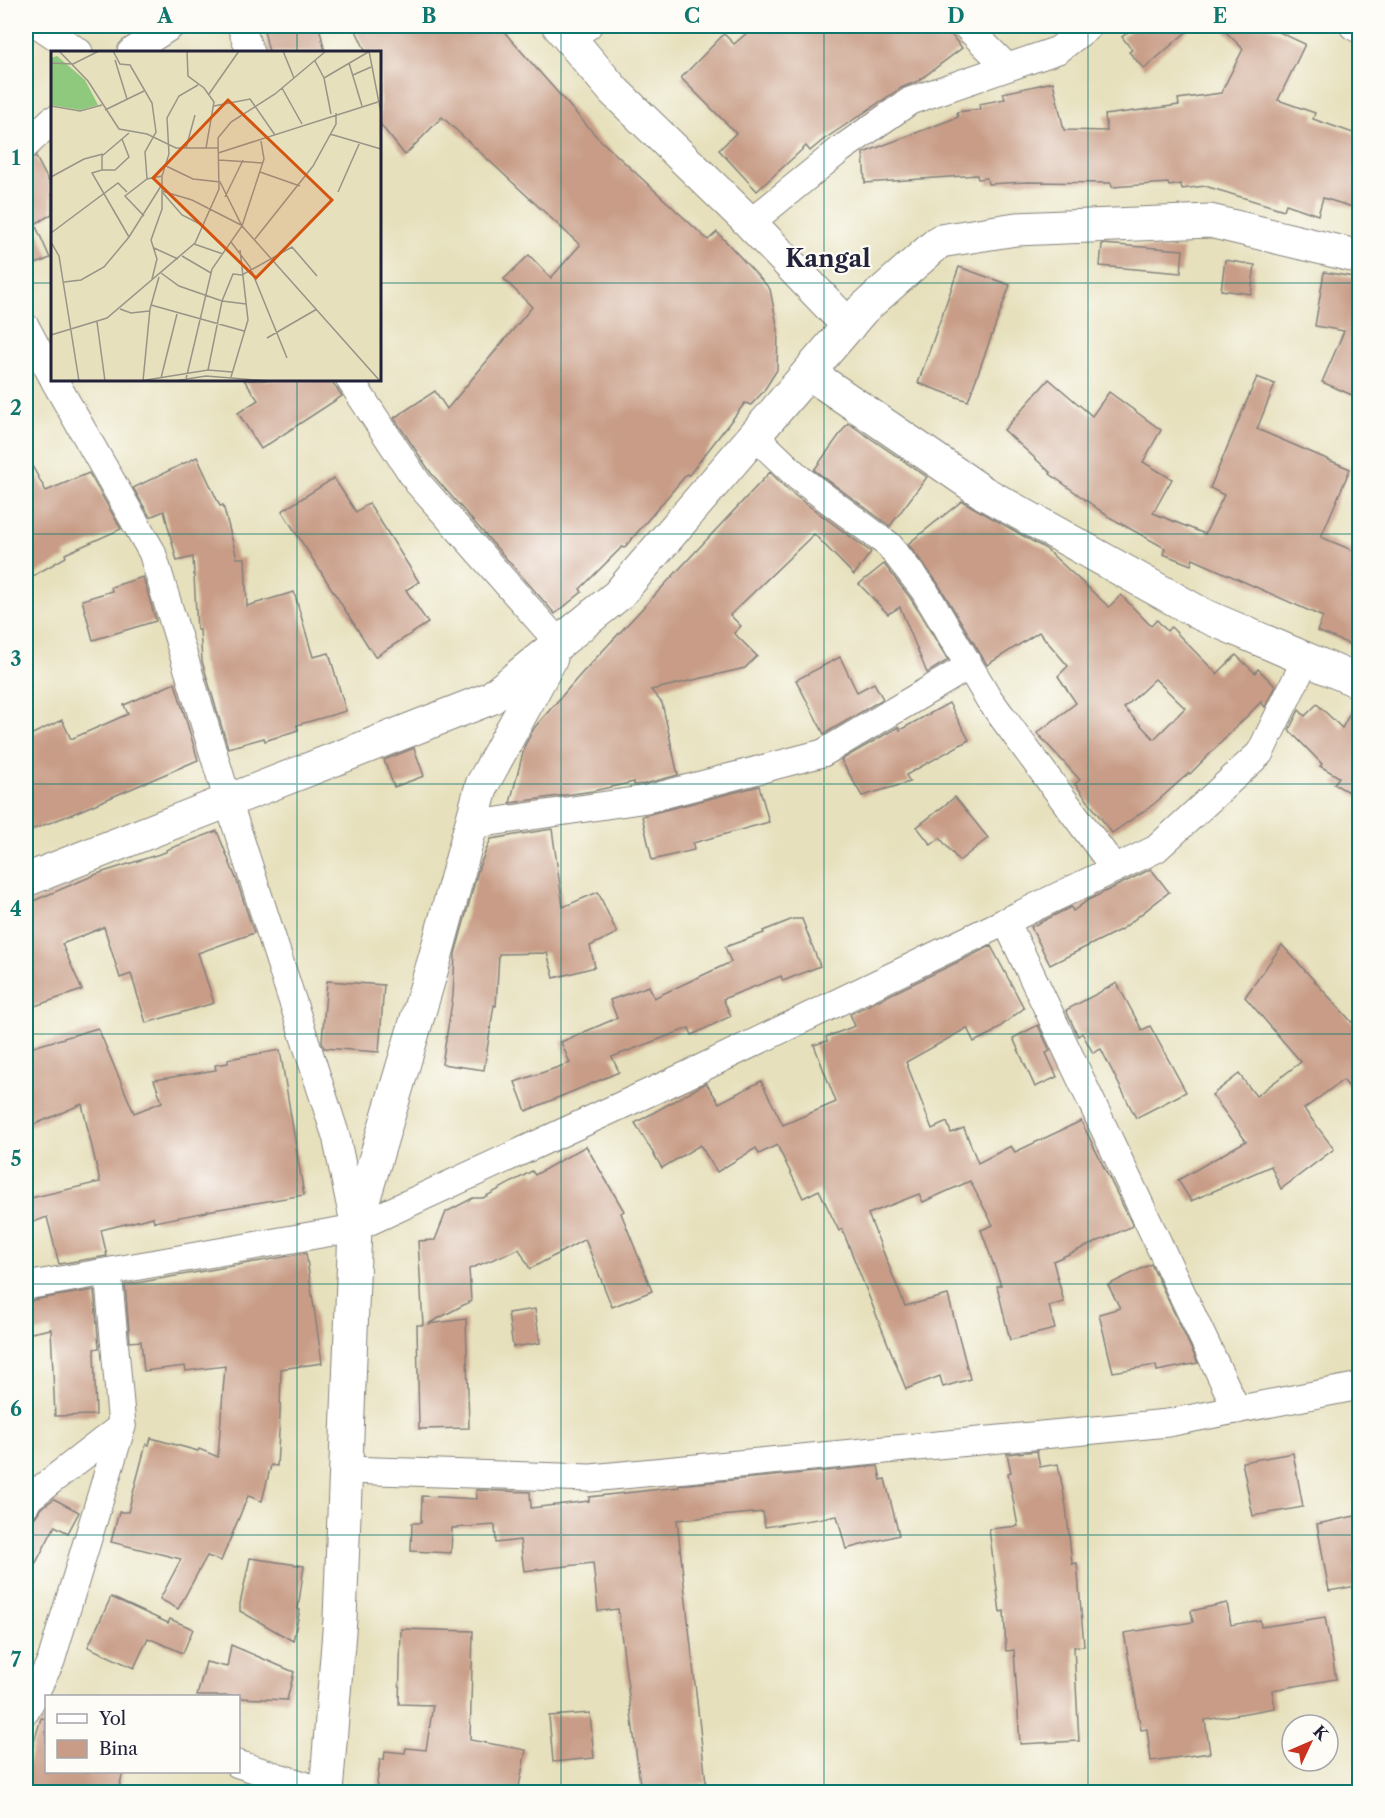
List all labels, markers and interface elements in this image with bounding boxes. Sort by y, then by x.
text: A [156,4,173,28]
text: B [422,4,437,28]
text: C [684,4,700,28]
text: D [947,4,965,28]
text: E [1213,4,1227,28]
inset map [51,51,381,381]
text: 1 [12,146,21,170]
district label: Kangal [785,244,871,273]
text: 2 [10,396,22,420]
text: 3 [10,647,22,671]
text: 4 [10,897,22,921]
text: 5 [10,1147,22,1171]
text: 6 [10,1397,22,1421]
text: 7 [11,1648,22,1672]
legend [45,1695,240,1773]
text: Yol [98,1708,126,1730]
north arrow [1280,1713,1340,1773]
text: K [1309,1721,1333,1745]
text: Bina [99,1738,138,1760]

